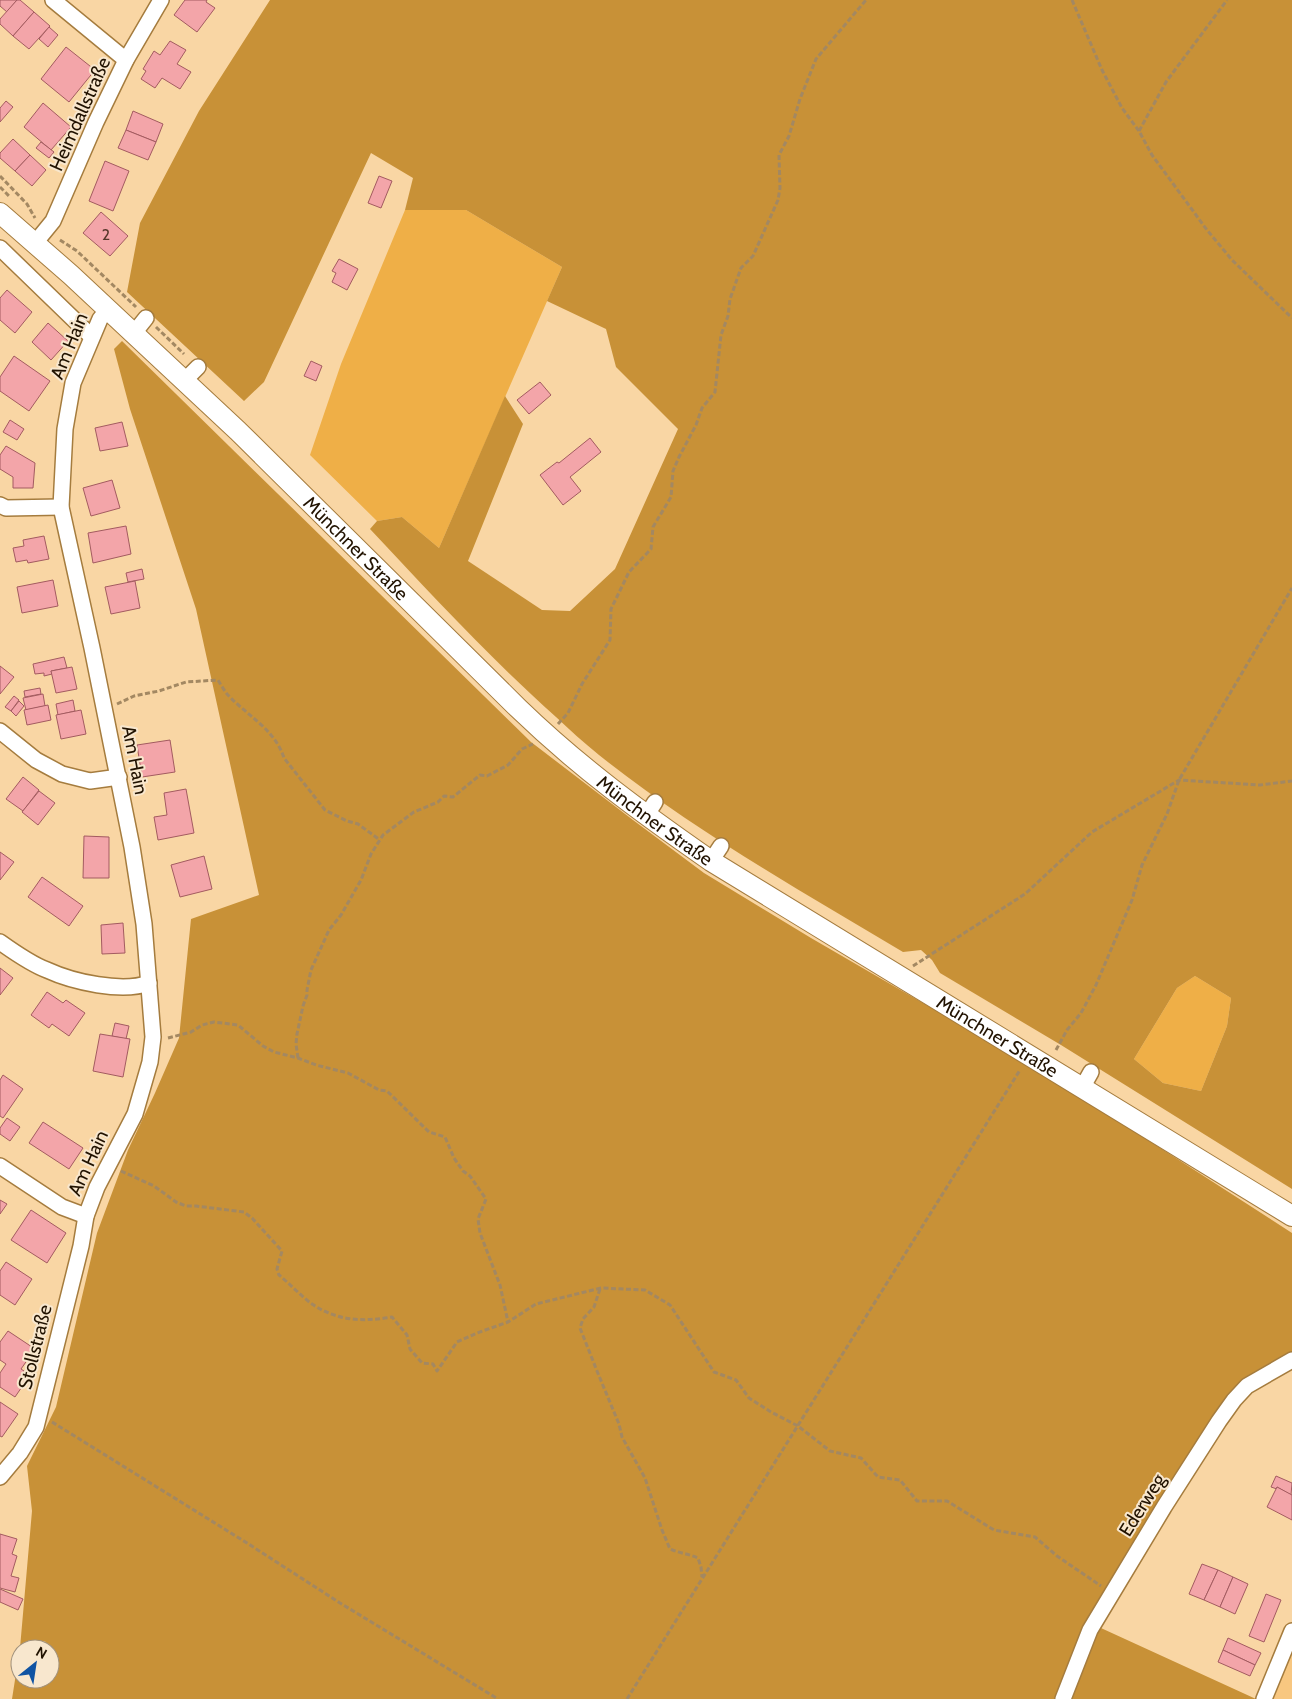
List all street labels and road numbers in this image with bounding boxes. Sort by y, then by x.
street label: Heimdallstraße [45,53,115,174]
street label: Am Hain [45,309,93,383]
street label: Münchner Straße [299,491,414,605]
street label: Am Hain [117,724,153,796]
street label: Münchner Straße [592,770,718,870]
street label: Münchner Straße [933,990,1063,1082]
street label: Am Hain [63,1127,113,1199]
street label: Stollstraße [13,1302,57,1392]
street label: Ederweg [1114,1469,1170,1541]

